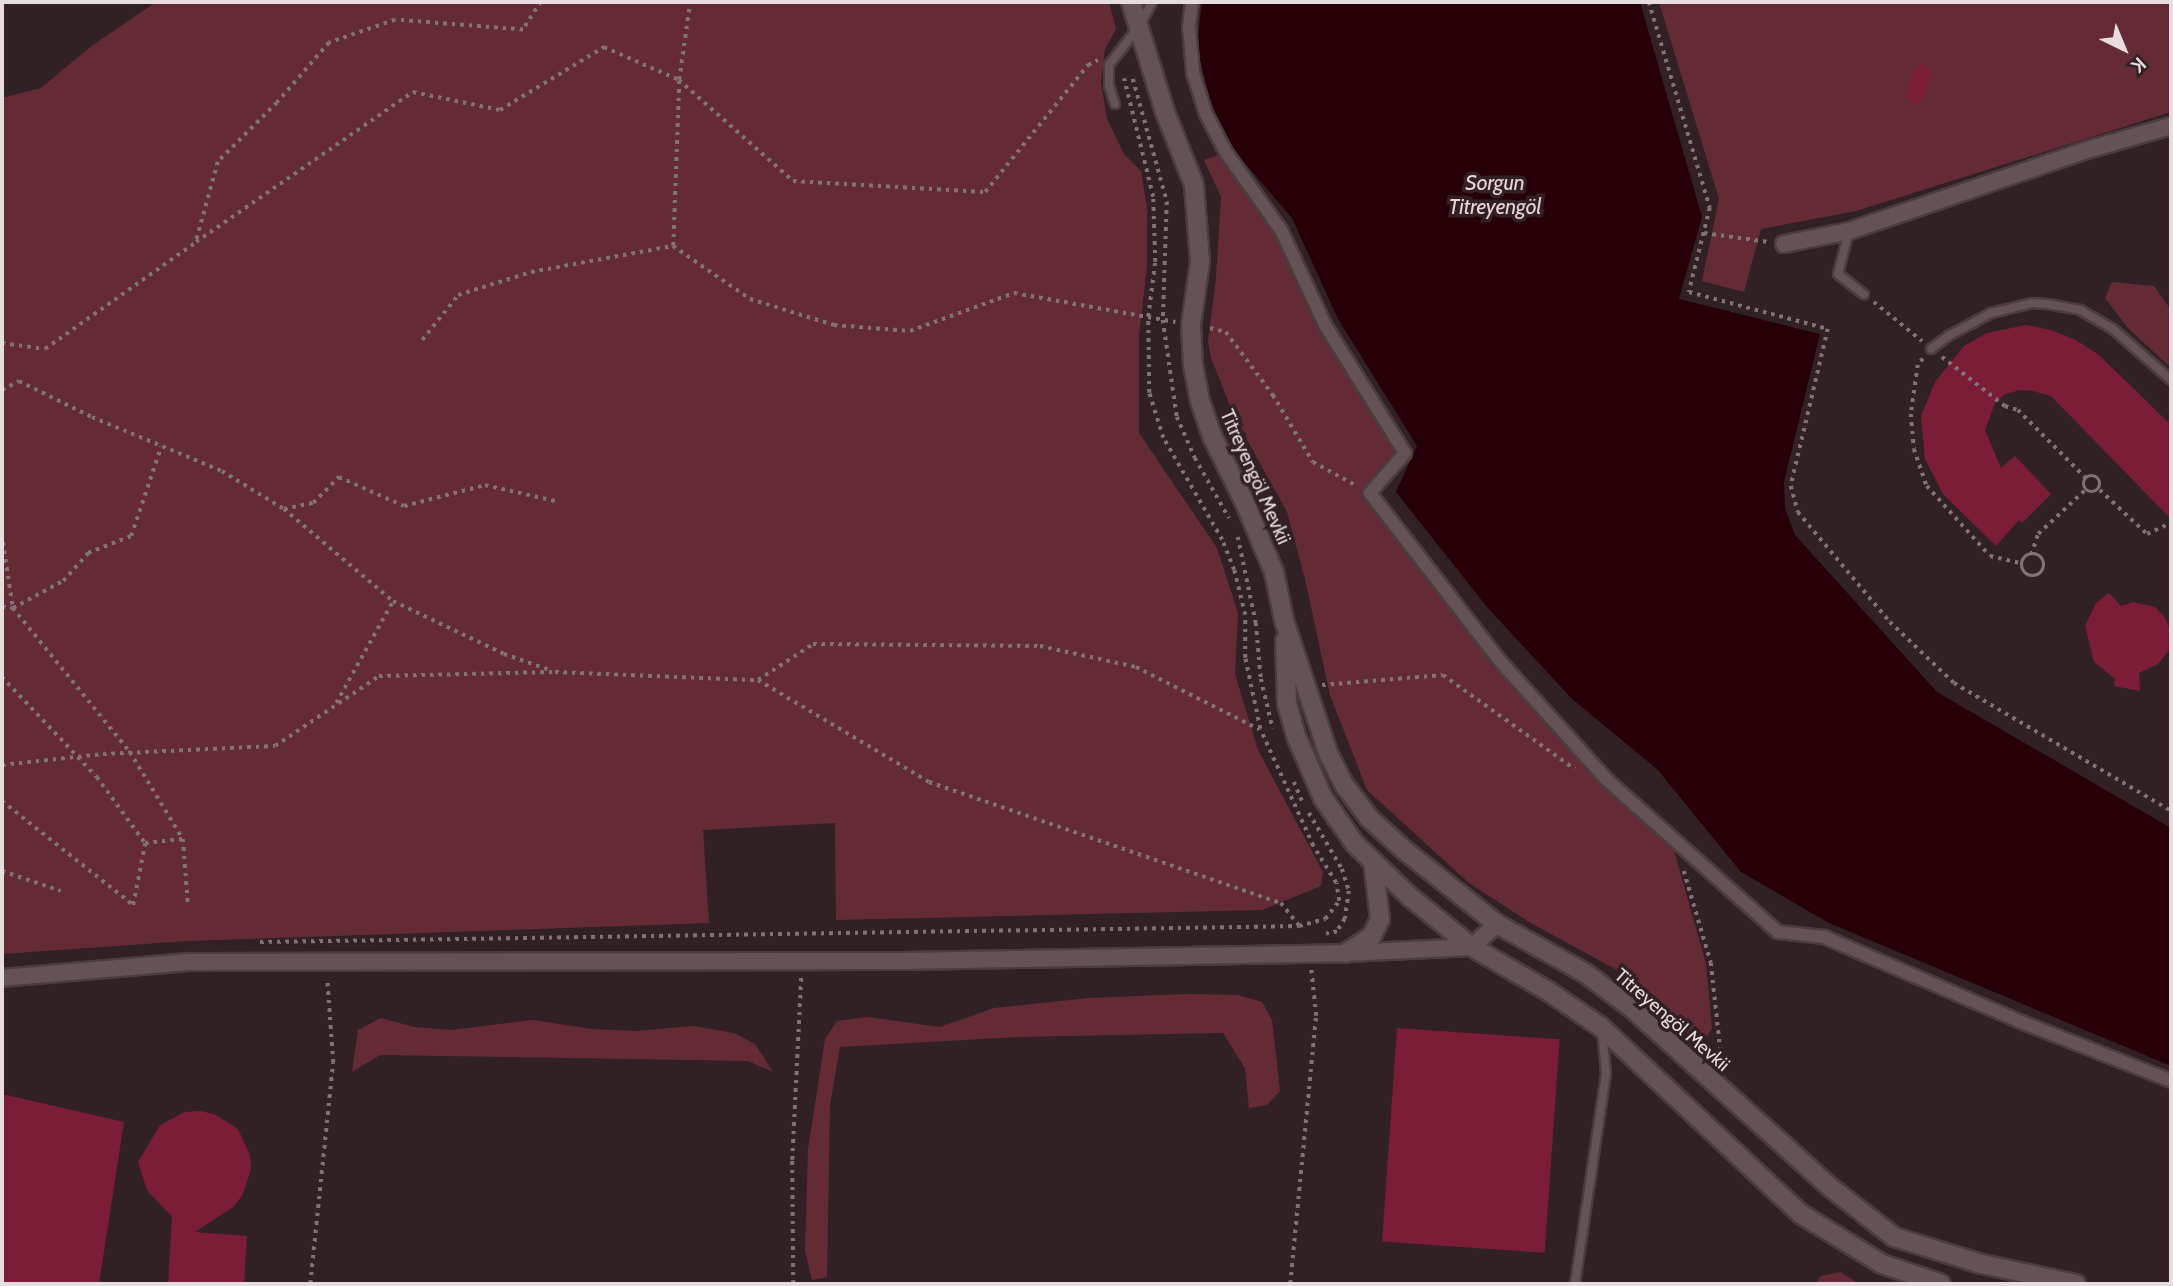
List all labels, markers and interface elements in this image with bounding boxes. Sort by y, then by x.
north arrow [2089,14,2159,84]
text: K [2126,52,2151,77]
water label: Sorgun Titreyengöl [1449,170,1541,220]
street label: Titreyengöl Mevkii [1215,406,1295,548]
street label: Titreyengöl Mevkii [1610,964,1734,1076]

